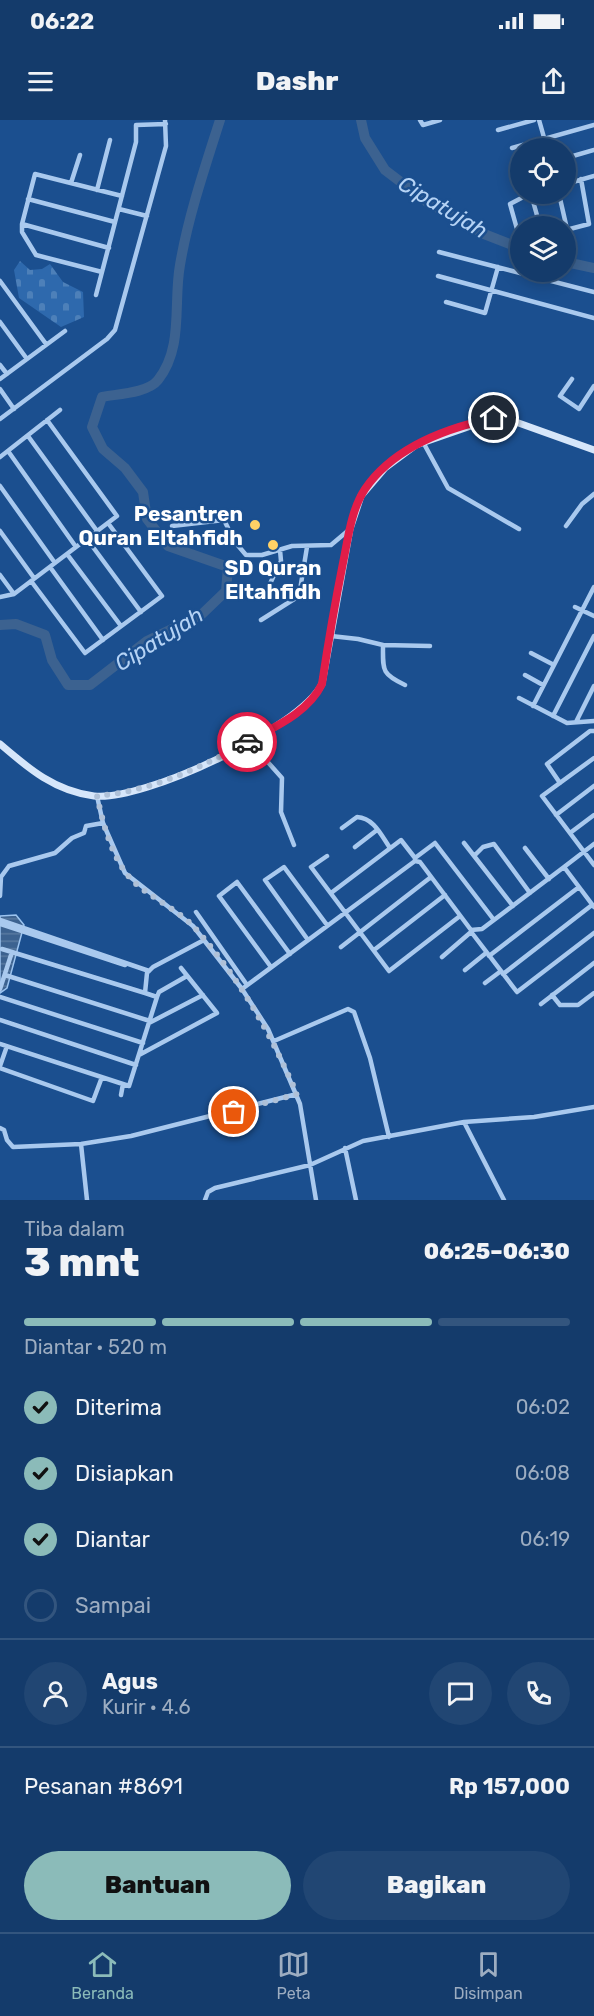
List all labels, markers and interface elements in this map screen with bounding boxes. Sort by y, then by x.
text: 06:22 [30,8,94,35]
icon: menu [24,65,57,98]
text: Dashr [256,65,338,97]
icon: share [537,65,570,98]
map controls [510,138,576,282]
button: locate [510,138,576,204]
water label: Cipatujah [393,170,493,244]
button: layers [510,216,576,282]
pin [468,392,519,443]
icon: home [477,401,510,434]
place label: Pesantren Quran Eltahfidh [79,501,243,550]
marker: Pesantren Quran Eltahfidh [248,518,262,532]
marker: SD Quran Eltahfidh [266,538,280,552]
place label: SD Quran Eltahfidh [224,555,322,604]
water label: Cipatujah [110,601,208,677]
courier [217,712,277,772]
icon: car [231,726,264,759]
pin [208,1086,259,1137]
icon: bag [217,1095,250,1128]
text: Tiba dalam [24,1217,125,1241]
text: 06:25–06:30 [424,1238,570,1265]
text: 3 mnt [24,1240,140,1286]
text: Diantar · 520 m [24,1335,167,1359]
icon: check [24,1391,57,1424]
text: Diterima [75,1394,162,1421]
text: 06:02 [516,1395,570,1419]
icon: check [24,1457,57,1490]
text: Disiapkan [75,1460,174,1487]
text: 06:08 [515,1461,570,1485]
icon: check [24,1523,57,1556]
text: Diantar [75,1526,150,1553]
text: 06:19 [520,1527,570,1551]
text: Sampai [75,1592,151,1619]
button: person [24,1662,87,1725]
button: chat [429,1662,492,1725]
button: phone [507,1662,570,1725]
text: Agus [102,1668,158,1695]
text: Kurir · 4.6 [102,1695,191,1719]
text: Pesanan #8691 [24,1773,183,1800]
text: Rp 157,000 [449,1773,570,1800]
button: Bantuan [24,1851,291,1920]
button: Bagikan [303,1851,570,1920]
tab: Beranda [71,1948,134,2003]
tab: Peta [277,1948,311,2003]
tab: Disimpan [453,1948,523,2003]

